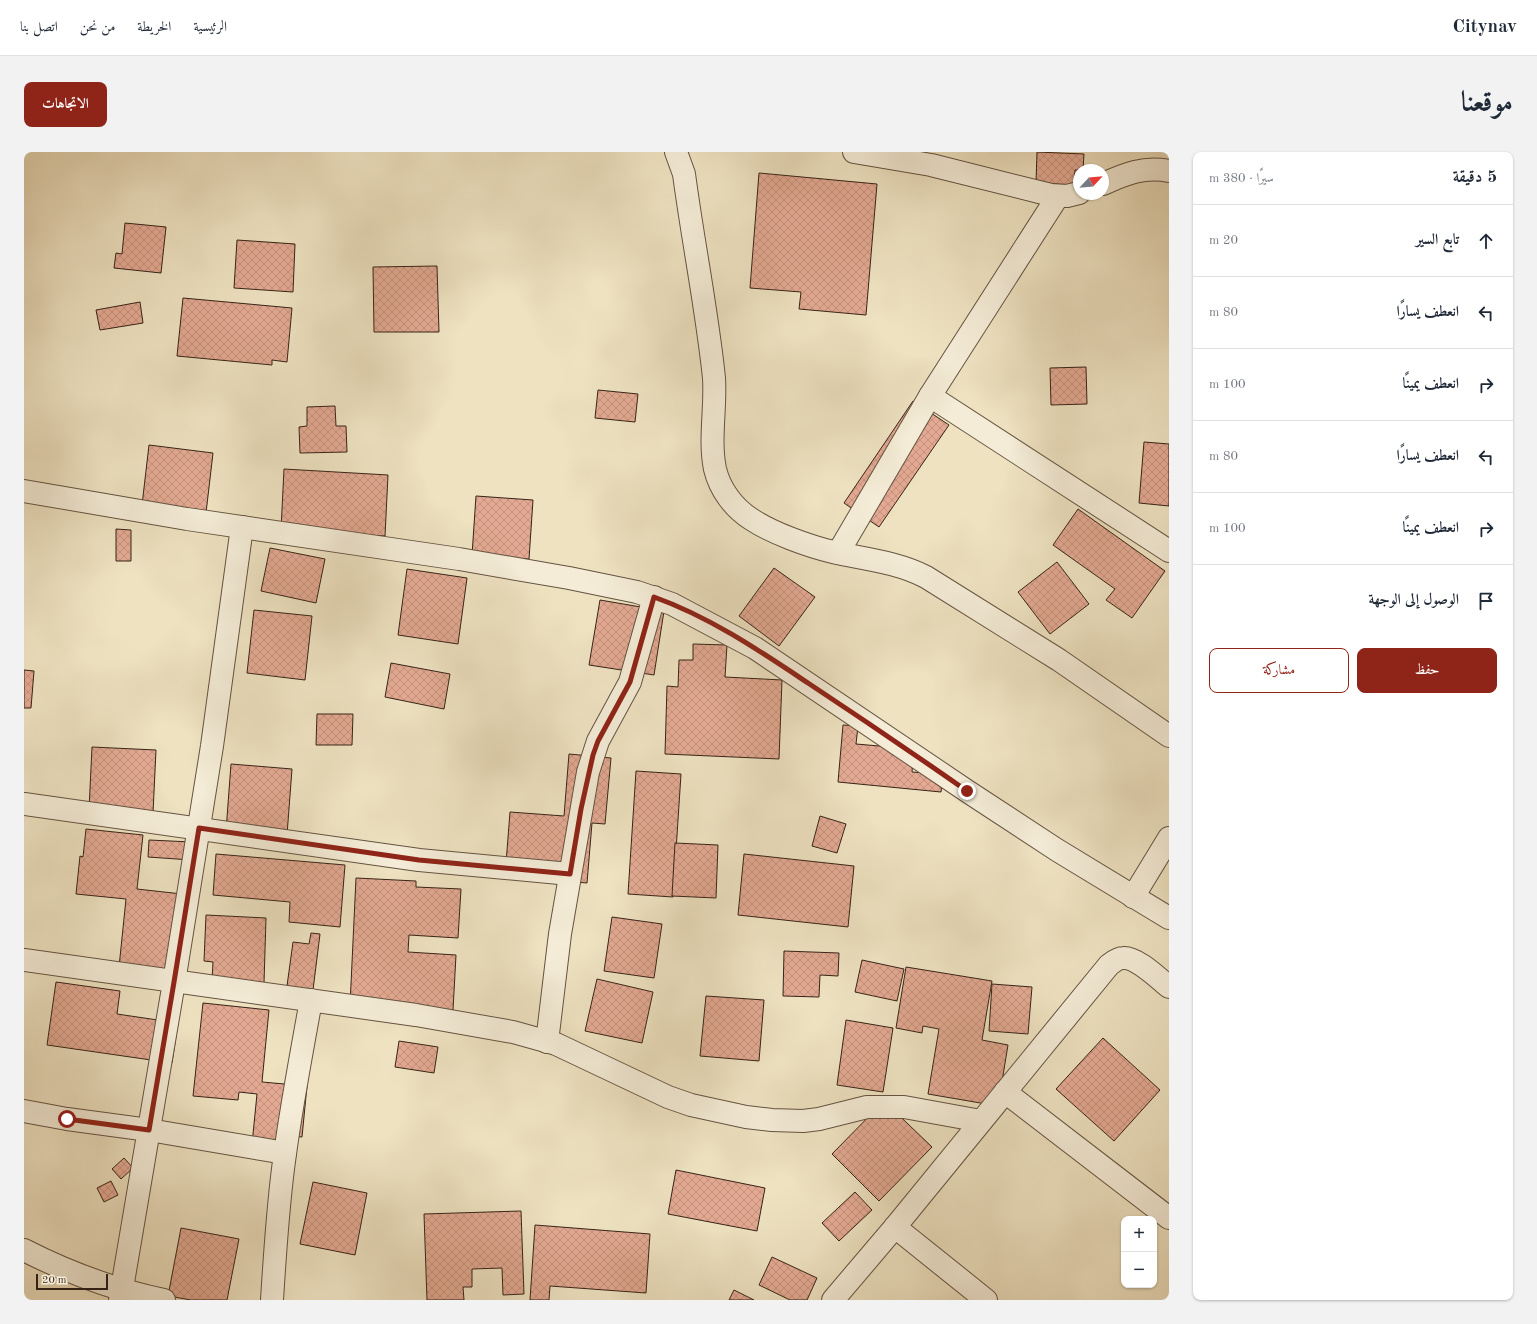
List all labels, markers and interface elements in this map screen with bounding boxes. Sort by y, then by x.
text: Citynav [1453,18,1517,37]
text: اتصل بنا [20,20,58,34]
text: من نحن [80,20,115,34]
text: الخريطة [137,20,171,34]
text: الرئيسية [193,20,227,34]
button: الاتجاهات [24,82,107,127]
text: موقعنا [1461,90,1513,118]
north arrow [1073,164,1109,200]
text: 5 دقيقة [1453,169,1497,186]
text: سيرًا · 380 m [1209,172,1274,185]
icon: ahead [1475,230,1497,252]
text: تابع السير [1416,233,1459,248]
text: 20 m [1209,234,1238,247]
icon: left [1475,302,1497,324]
text: انعطف يسارًا [1397,305,1459,320]
text: 80 m [1209,306,1238,319]
icon: right [1475,374,1497,396]
text: انعطف يمينًا [1403,377,1459,392]
text: 100 m [1209,378,1246,391]
icon: left [1475,446,1497,468]
text: انعطف يسارًا [1397,449,1459,464]
text: 80 m [1209,450,1238,463]
icon: right [1475,518,1497,540]
text: انعطف يمينًا [1403,521,1459,536]
text: 100 m [1209,522,1246,535]
icon: arrive [1475,590,1497,612]
text: الوصول إلى الوجهة [1368,593,1459,608]
button: مشاركة [1209,648,1349,693]
button: حفظ [1357,648,1497,693]
route end [958,782,976,800]
route start [58,1110,76,1128]
map controls [1121,1216,1157,1288]
button: + [1121,1216,1157,1252]
button: − [1121,1252,1157,1288]
scale bar [36,1272,108,1291]
text: 20 m [42,1275,67,1286]

